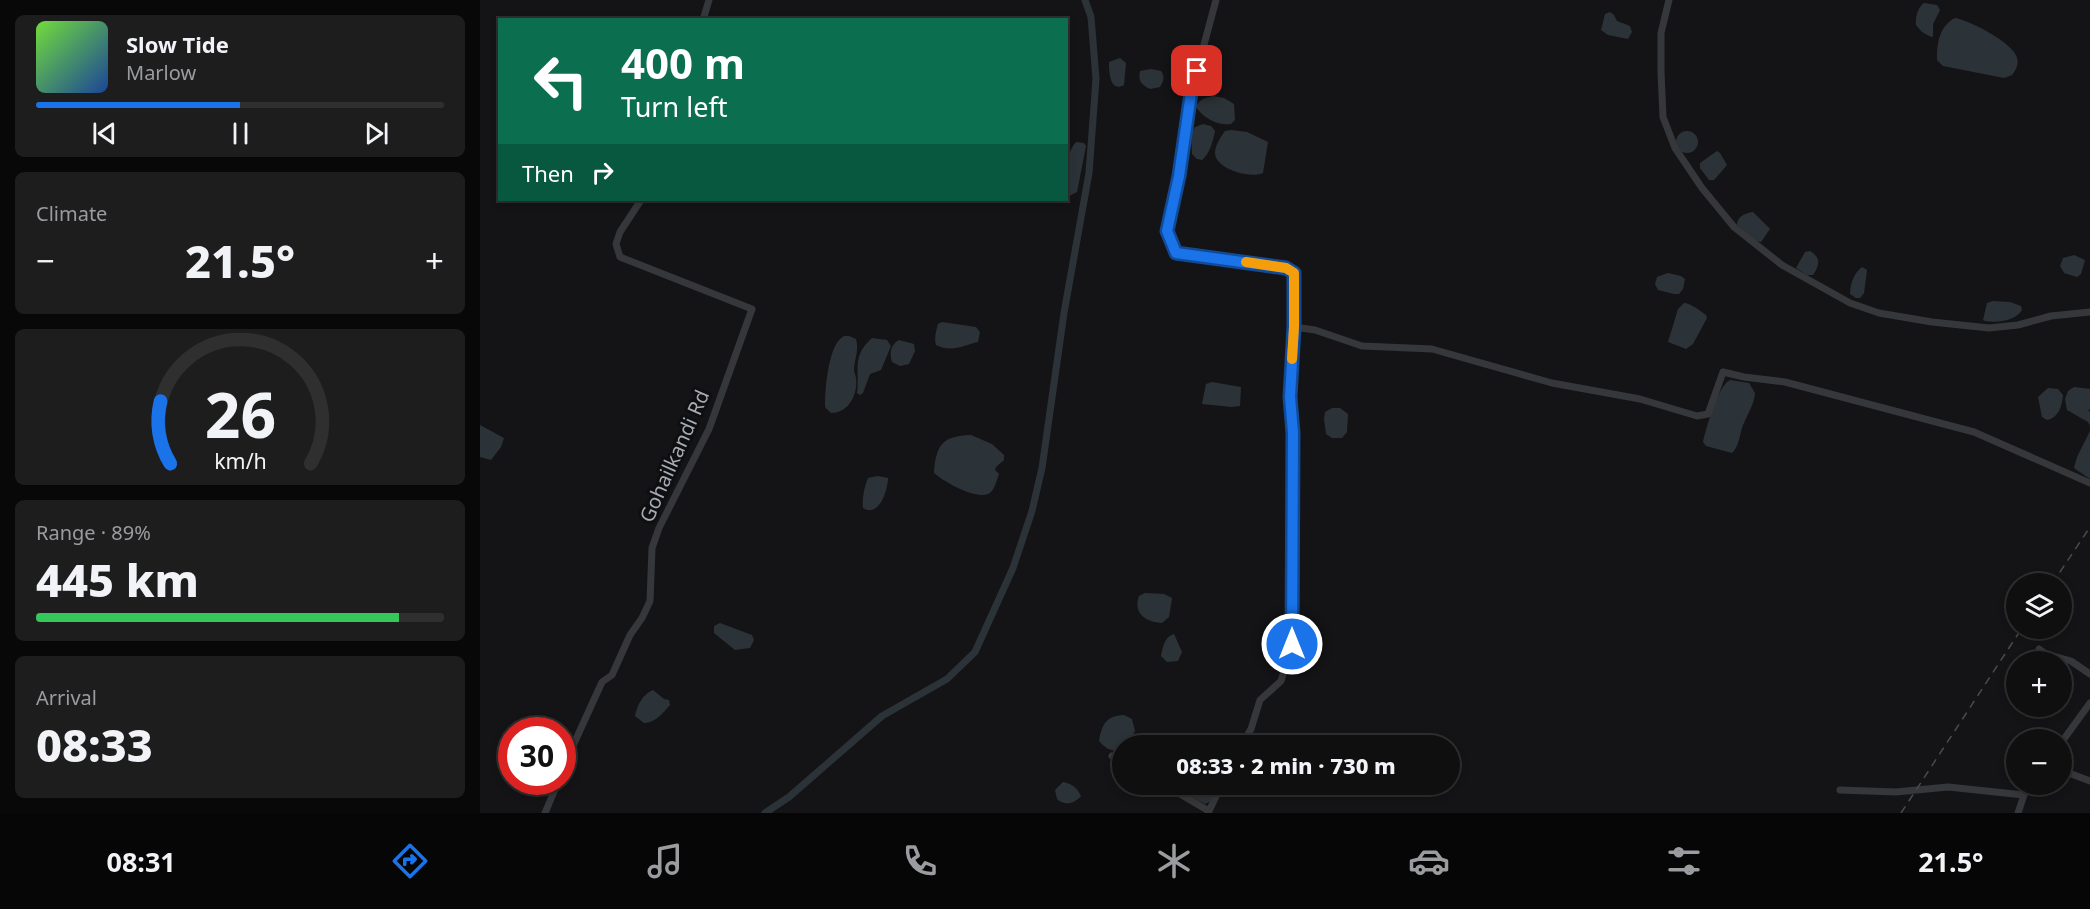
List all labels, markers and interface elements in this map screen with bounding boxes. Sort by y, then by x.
text: Slow Tide [126,29,229,59]
text: 400 m [621,34,745,91]
icon: left [522,42,600,120]
pin [1171,45,1222,96]
icon: arrive [1180,54,1213,87]
text: Marlow [126,59,196,86]
text: Turn left [621,88,727,125]
icon: previous [88,117,121,150]
icon: pause [224,117,257,150]
icon: next [360,117,393,150]
icon: right [586,156,619,189]
text: Then [522,158,574,188]
text: Climate [36,200,107,227]
text: 21.5° [185,230,295,291]
text: − [36,238,55,283]
text: + [425,238,444,283]
text: 26 [204,371,276,456]
street label: Gohailkandi Rd [633,386,715,526]
text: km/h [214,446,266,475]
text: Range · 89% [36,519,151,546]
text: 445 km [36,549,199,610]
map controls [2006,573,2072,795]
button: layers [2006,573,2072,639]
position arrow [1260,612,1324,676]
button: + [2006,651,2072,717]
text: Arrival [36,684,97,711]
text: 08:33 [36,714,153,775]
speed limit sign: 30 [498,717,576,795]
button: − [2006,729,2072,795]
text: 08:33 · 2 min · 730 m [1176,750,1396,780]
icon: directions [389,840,431,882]
icon: music [644,840,686,882]
icon: phone [899,840,941,882]
icon: climate [1153,840,1195,882]
icon: car [1408,840,1450,882]
icon: filters [1663,840,1705,882]
text: 08:31 [106,843,176,880]
text: 21.5° [1918,843,1984,880]

